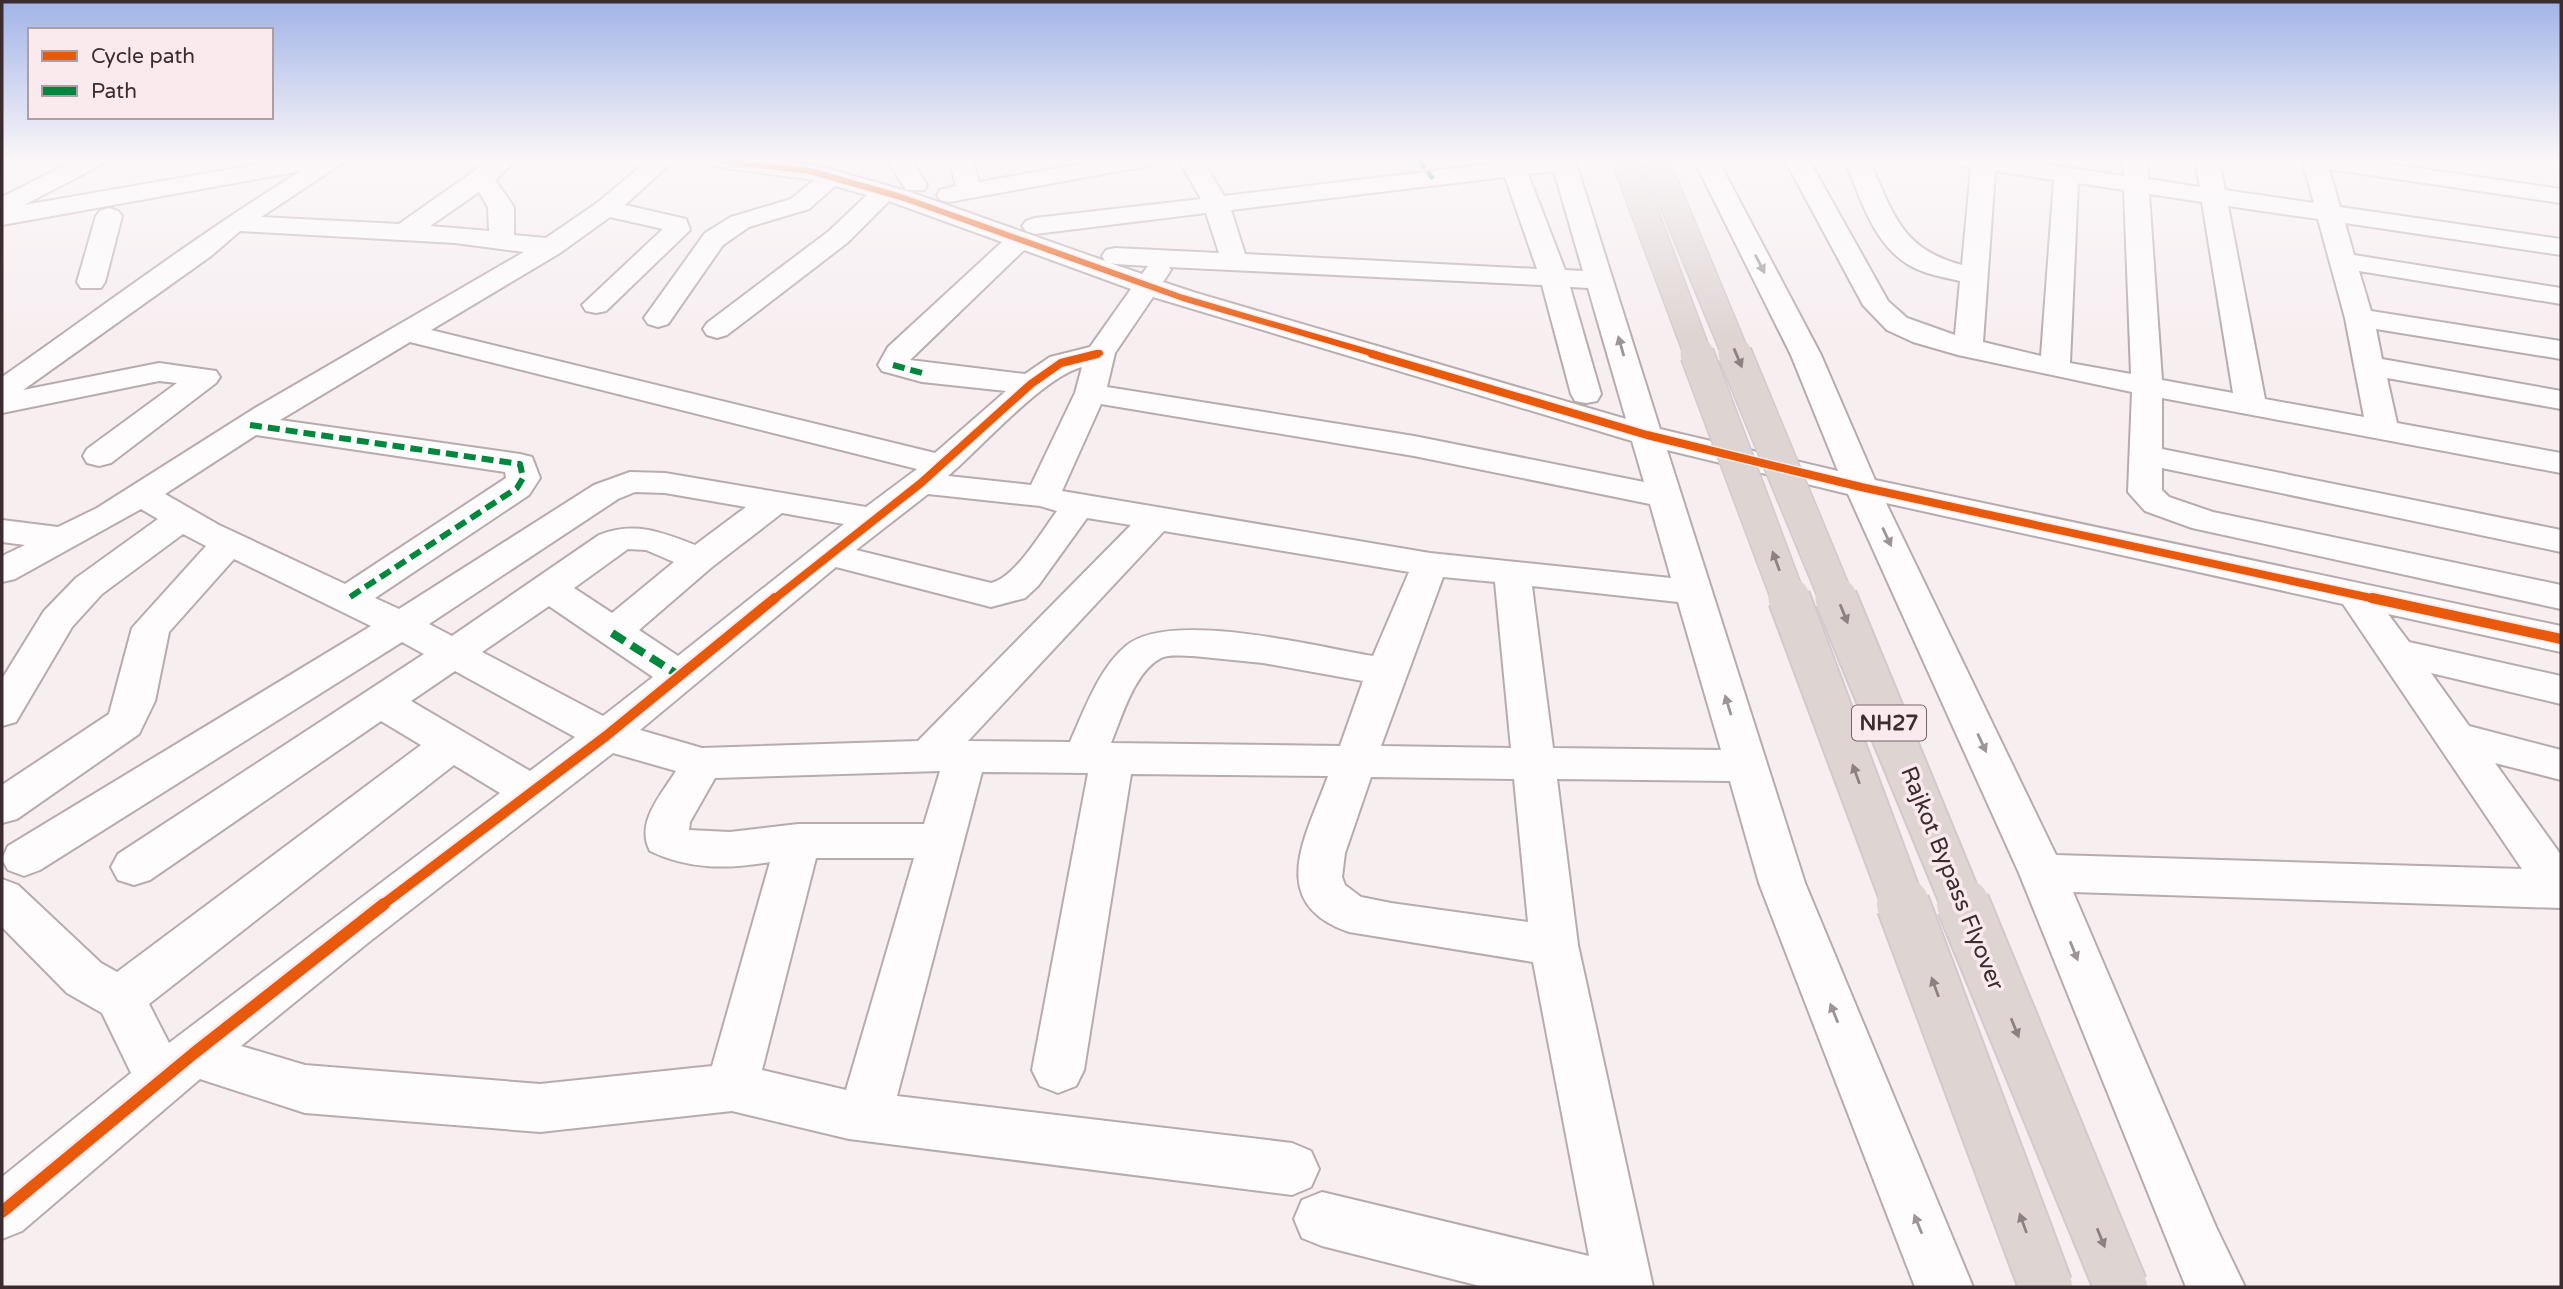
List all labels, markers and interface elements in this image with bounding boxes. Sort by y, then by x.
legend [28,28,273,119]
text: Cycle path [91,44,195,69]
text: Path [91,79,137,104]
one-way arrow [1754,254,1765,274]
one-way arrow [1615,336,1625,357]
one-way arrow [1733,348,1744,369]
one-way arrow [1881,527,1893,547]
one-way arrow [1771,550,1782,571]
one-way arrow [1839,603,1850,624]
one-way arrow [1723,694,1733,715]
road number: NH27 [1852,706,1926,740]
one-way arrow [1976,733,1988,753]
street label: Rajkot Bypass Flyover [1894,762,2010,995]
one-way arrow [1850,763,1861,784]
one-way arrow [2069,941,2080,962]
one-way arrow [1929,977,1940,998]
one-way arrow [1828,1002,1839,1023]
one-way arrow [2009,1018,2020,1039]
one-way arrow [1913,1213,1924,1234]
one-way arrow [2017,1213,2028,1234]
one-way arrow [2096,1228,2107,1249]

